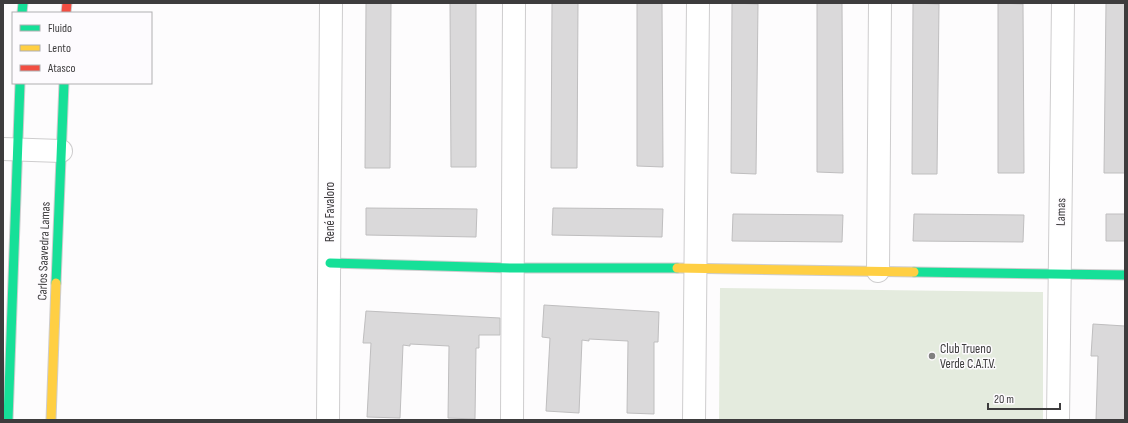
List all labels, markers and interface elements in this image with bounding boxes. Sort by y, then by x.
legend [12,12,152,84]
text: Fluido [48,21,72,36]
text: Lento [48,41,71,56]
text: Atasco [47,61,75,76]
street label: René Favaloro [322,182,338,242]
street label: Lamas [1053,198,1069,226]
street label: Carlos Saavedra Lamas [34,201,54,301]
place label: Club Trueno Verde C.A.T.V. [940,341,996,372]
marker: Club Trueno Verde C.A.T.V. [927,351,937,361]
scale bar [988,385,1060,411]
text: 20 m [994,392,1014,407]

